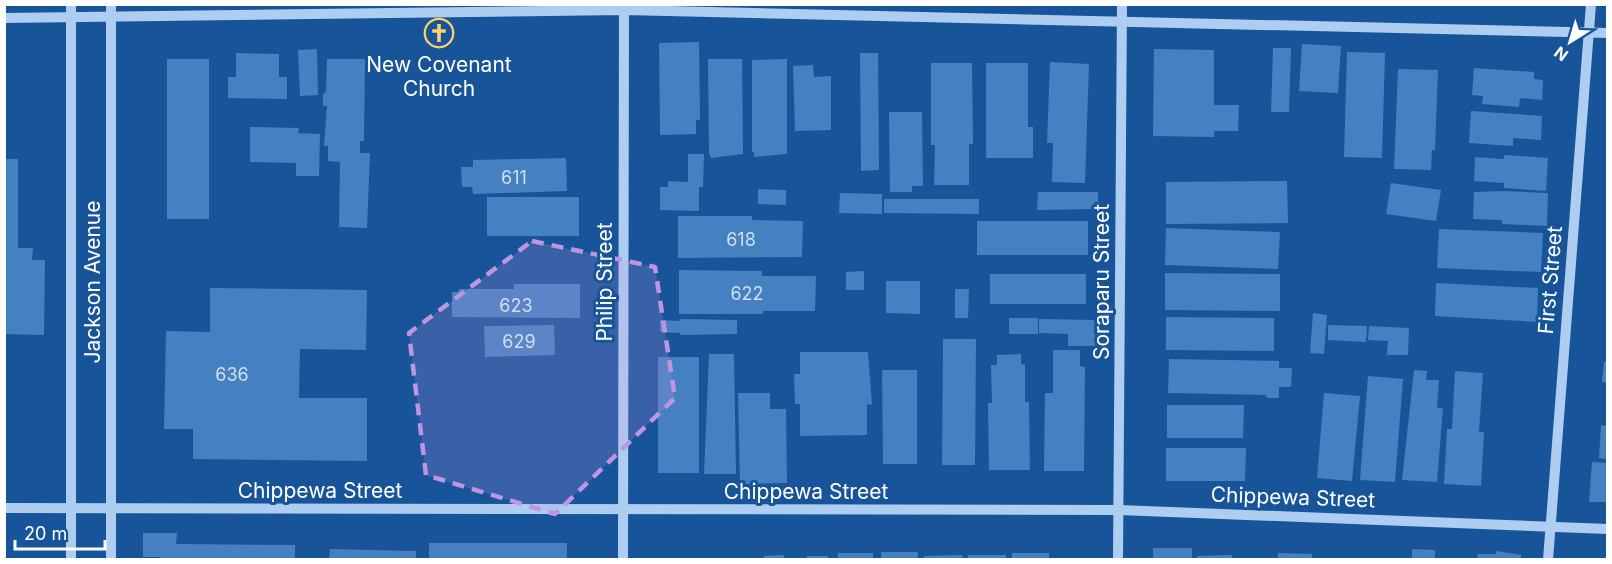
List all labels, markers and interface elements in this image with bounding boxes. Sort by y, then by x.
north arrow [1540,12,1600,72]
church icon: New Covenant Church [423,17,455,49]
text: N [1550,42,1572,66]
place label: New Covenant Church [366,52,512,101]
house number: 611 [501,167,527,188]
street label: Jackson Avenue [80,200,105,364]
street label: Soraparu Street [1089,204,1114,360]
street label: Philip Street [592,222,617,342]
street label: First Street [1533,225,1567,335]
house number: 618 [726,229,756,250]
house number: 622 [730,283,764,304]
house number: 623 [499,295,533,316]
house number: 629 [502,331,536,352]
house number: 636 [215,364,249,385]
street label: Chippewa Street [238,478,402,503]
street label: Chippewa Street [724,479,888,504]
street label: Chippewa Street [1210,482,1376,512]
scale bar [15,513,105,551]
text: 20 m [24,523,67,544]

